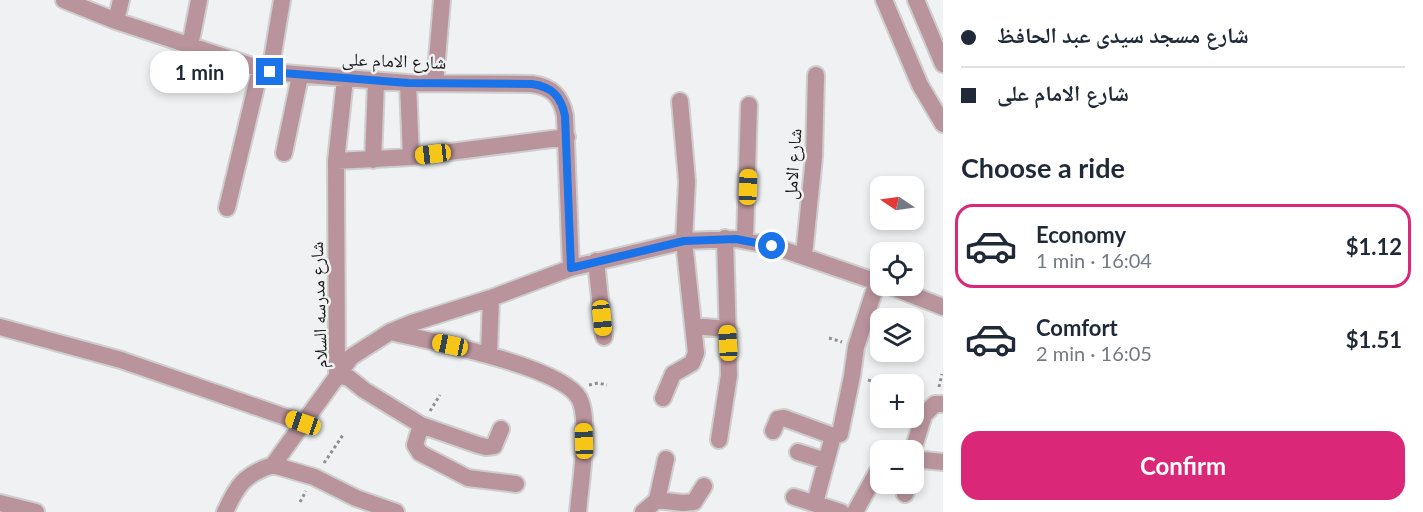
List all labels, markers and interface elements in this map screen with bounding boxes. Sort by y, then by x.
text: شارع مسجد سيدى عبد الحافظ [997,21,1249,48]
street label: شارع الامام على [341,47,447,75]
callout: 1 min [150,51,249,93]
route end [256,58,283,85]
text: 1 min [175,60,224,84]
text: شارع الامام على [997,79,1129,106]
street label: شارع الامل [779,128,806,200]
car [414,143,452,165]
text: Choose a ride [961,151,1125,184]
car [738,169,758,205]
north arrow [870,176,924,230]
map controls [870,176,924,494]
icon: car [964,219,1018,273]
text: Economy [1036,221,1126,248]
route start [758,232,785,259]
text: $1.12 [1346,233,1402,260]
street label: شارع مدرسه السلام [305,241,333,369]
button: locate [870,242,924,296]
text: 1 min · 16:04 [1036,248,1152,272]
car [591,299,613,337]
button: layers [870,308,924,362]
icon: car [964,312,1018,366]
text: Comfort [1036,314,1118,341]
car [718,325,738,361]
text: $1.51 [1346,326,1402,353]
car [431,332,469,358]
text: 2 min · 16:05 [1036,341,1152,365]
button: + [870,374,924,428]
car [283,409,323,437]
car [574,423,594,459]
button: Confirm [961,431,1405,500]
button: − [870,440,924,494]

